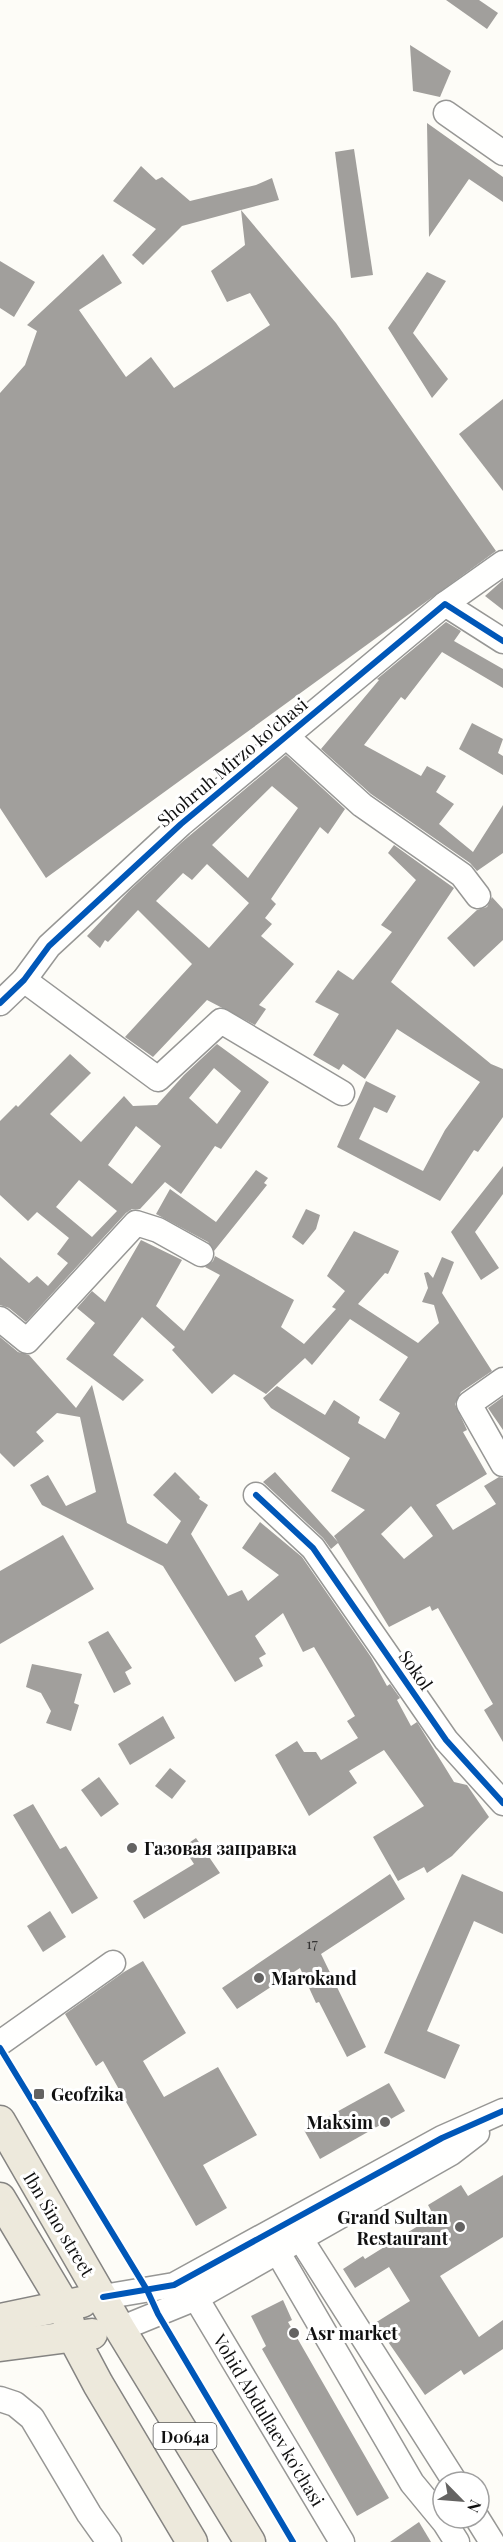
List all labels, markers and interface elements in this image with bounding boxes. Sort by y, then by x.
street label: Shohruh Mirzo ko'chasi [152,692,312,832]
street label: Sokol [394,1645,438,1695]
place label: Газовая заправка [144,1836,298,1860]
marker: Газовая заправка [125,1841,139,1855]
house number: 17 [306,1933,318,1953]
place label: Marokand [271,1966,357,1990]
marker: Marokand [252,1971,266,1985]
place label: Geofzika [51,2082,124,2106]
marker: Geofzika [32,2087,46,2101]
place label: Maksim [306,2110,374,2134]
marker: Maksim [378,2115,392,2129]
street label: Ibn Sino street [18,2167,100,2281]
place label: Grand Sultan Restaurant [337,2205,449,2250]
marker: Grand Sultan Restaurant [453,2220,467,2234]
place label: Asr market [305,2321,398,2345]
marker: Asr market [287,2326,301,2340]
street label: Vohid Abdullaev ko'chasi [208,2329,330,2511]
road number: D064a [154,2423,216,2449]
north arrow [431,2470,491,2530]
text: N [463,2497,487,2517]

